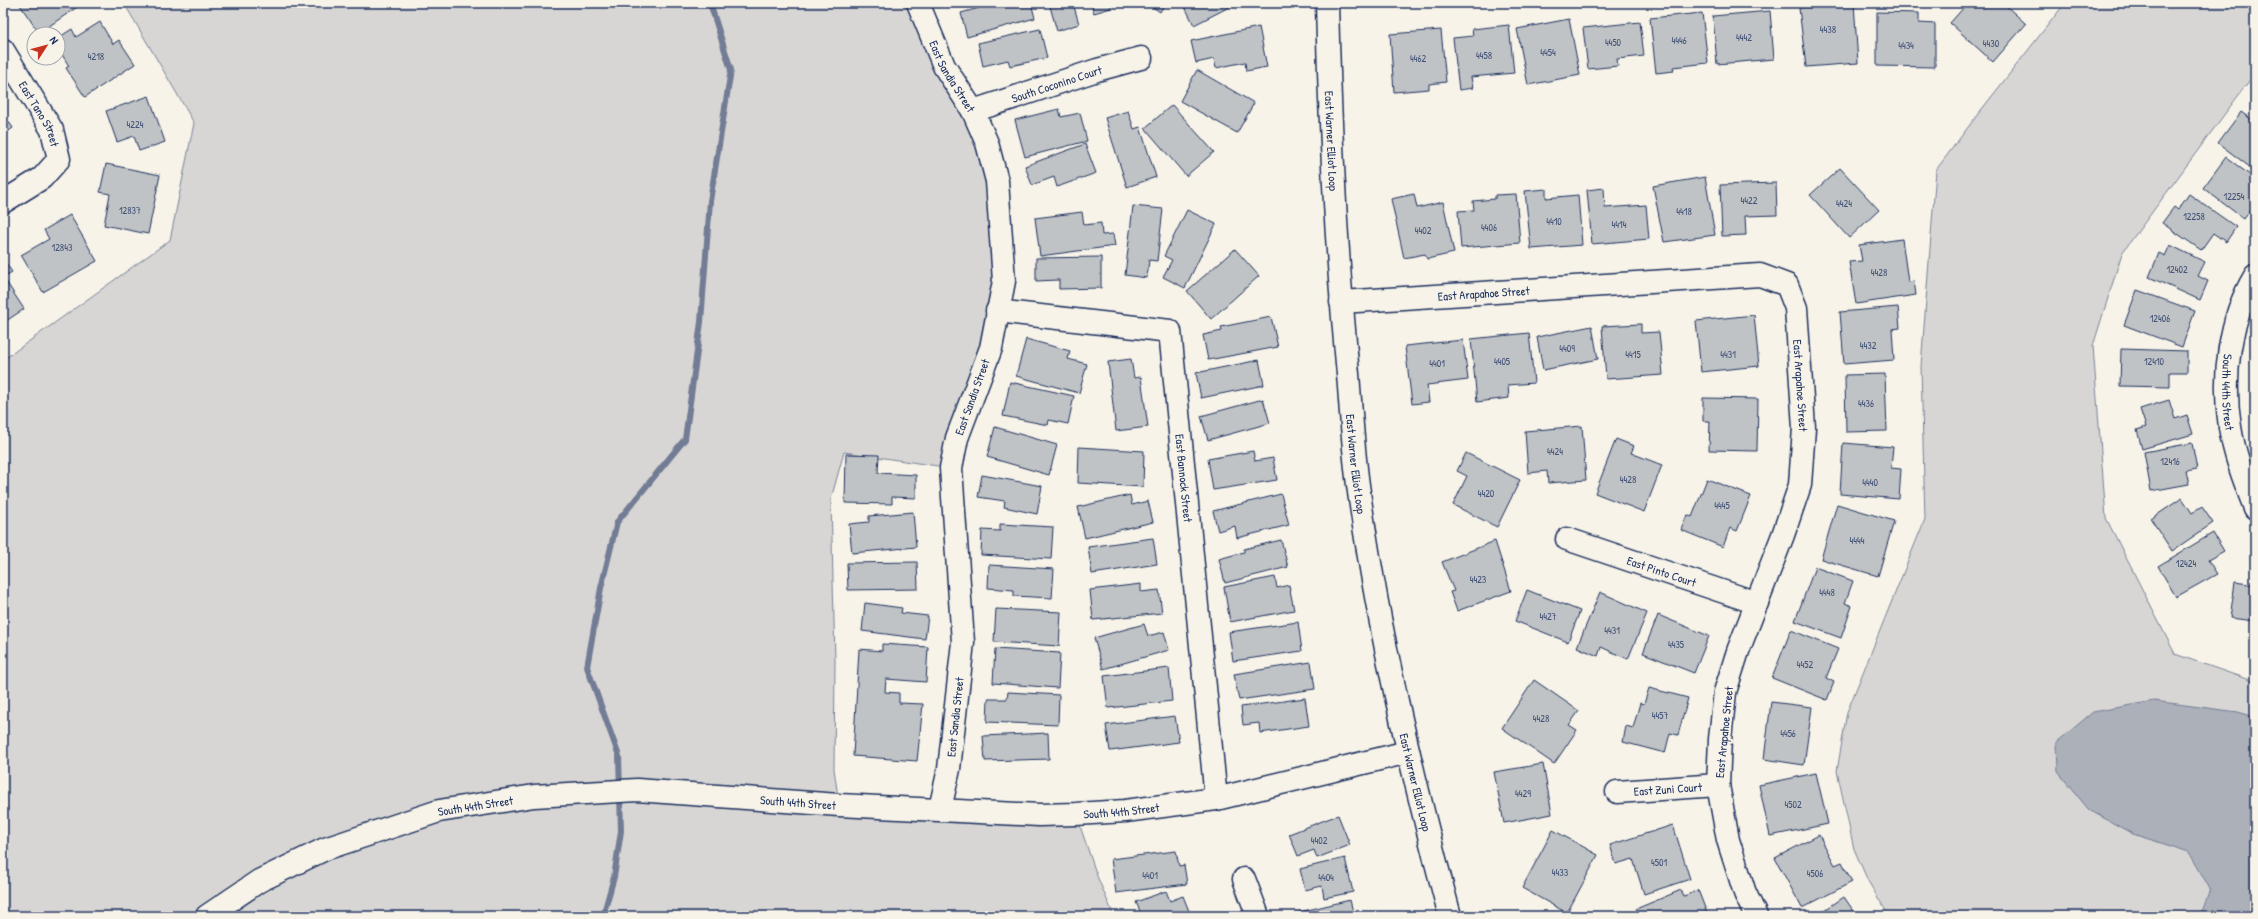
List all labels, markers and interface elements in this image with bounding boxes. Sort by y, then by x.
house number: 4438 [1820,23,1836,36]
north arrow [26,26,66,66]
house number: 4442 [1736,31,1752,44]
text: N [47,34,62,47]
house number: 4446 [1671,34,1687,47]
house number: 4450 [1605,36,1622,49]
house number: 4430 [1983,37,2000,50]
street label: East Sandia Street [926,38,980,116]
house number: 4434 [1898,39,1914,52]
house number: 4454 [1540,46,1556,59]
house number: 4458 [1476,49,1492,62]
house number: 4218 [88,50,104,63]
house number: 4462 [1410,52,1426,65]
street label: South Coconino Court [1009,60,1104,106]
street label: East Tano Street [15,78,64,149]
street label: East Warner Elliot Loop [1321,91,1343,191]
house number: 4224 [127,118,144,131]
house number: 12254 [2224,190,2245,203]
house number: 4422 [1741,194,1758,207]
house number: 4424 [1836,197,1852,210]
house number: 12837 [119,204,141,217]
house number: 4418 [1676,205,1692,218]
house number: 12258 [2183,210,2205,223]
house number: 4410 [1546,215,1562,228]
house number: 4414 [1612,218,1627,231]
house number: 4406 [1481,221,1497,234]
house number: 4402 [1415,224,1432,237]
house number: 12843 [52,241,73,254]
house number: 12402 [2166,263,2188,276]
house number: 4428 [1871,266,1887,279]
street label: East Arapahoe Street [1437,281,1531,304]
house number: 12406 [2150,312,2170,325]
street label: East Arapahoe Street [1790,339,1813,433]
house number: 4432 [1860,339,1877,352]
house number: 4409 [1559,342,1575,355]
house number: 4415 [1625,348,1641,361]
house number: 4431 [1720,348,1736,361]
street label: South 44th Street [2218,353,2239,432]
house number: 4405 [1494,355,1511,368]
house number: 12410 [2144,355,2165,368]
street label: East Sandia Street [950,356,994,437]
house number: 4401 [1429,357,1445,370]
house number: 4436 [1858,397,1874,410]
street label: East Warner Elliot Loop [1343,413,1371,515]
street label: East Bannock Street [1172,433,1197,524]
house number: 4424 [1547,445,1563,458]
house number: 12416 [2160,455,2180,468]
house number: 4428 [1620,473,1636,486]
house number: 4440 [1862,476,1878,489]
house number: 4420 [1478,487,1495,500]
house number: 4445 [1714,499,1731,512]
house number: 4444 [1850,534,1865,547]
street label: East Pinto Court [1625,551,1700,591]
house number: 12424 [2176,557,2196,570]
house number: 4423 [1470,573,1487,586]
house number: 4448 [1819,586,1835,599]
house number: 4427 [1539,610,1557,623]
house number: 4431 [1604,624,1620,637]
house number: 4435 [1668,638,1685,651]
house number: 4452 [1797,658,1814,671]
street label: East Sandia Street [942,676,968,758]
street label: East Arapahoe Street [1711,685,1737,779]
house number: 4457 [1652,709,1668,722]
house number: 4428 [1533,712,1549,725]
house number: 4456 [1780,727,1796,740]
street label: East Warner Elliot Loop [1396,732,1436,833]
street label: East Zuni Court [1633,778,1703,799]
house number: 4429 [1515,787,1531,800]
street label: South 44th Street [436,791,515,820]
street label: South 44th Street [759,791,837,813]
street label: South 44th Street [1083,798,1161,822]
house number: 4502 [1784,798,1802,811]
house number: 4402 [1311,834,1328,847]
house number: 4501 [1651,856,1667,869]
house number: 4433 [1552,866,1569,879]
house number: 4506 [1807,867,1823,880]
house number: 4401 [1142,869,1158,882]
house number: 4404 [1318,871,1334,884]

